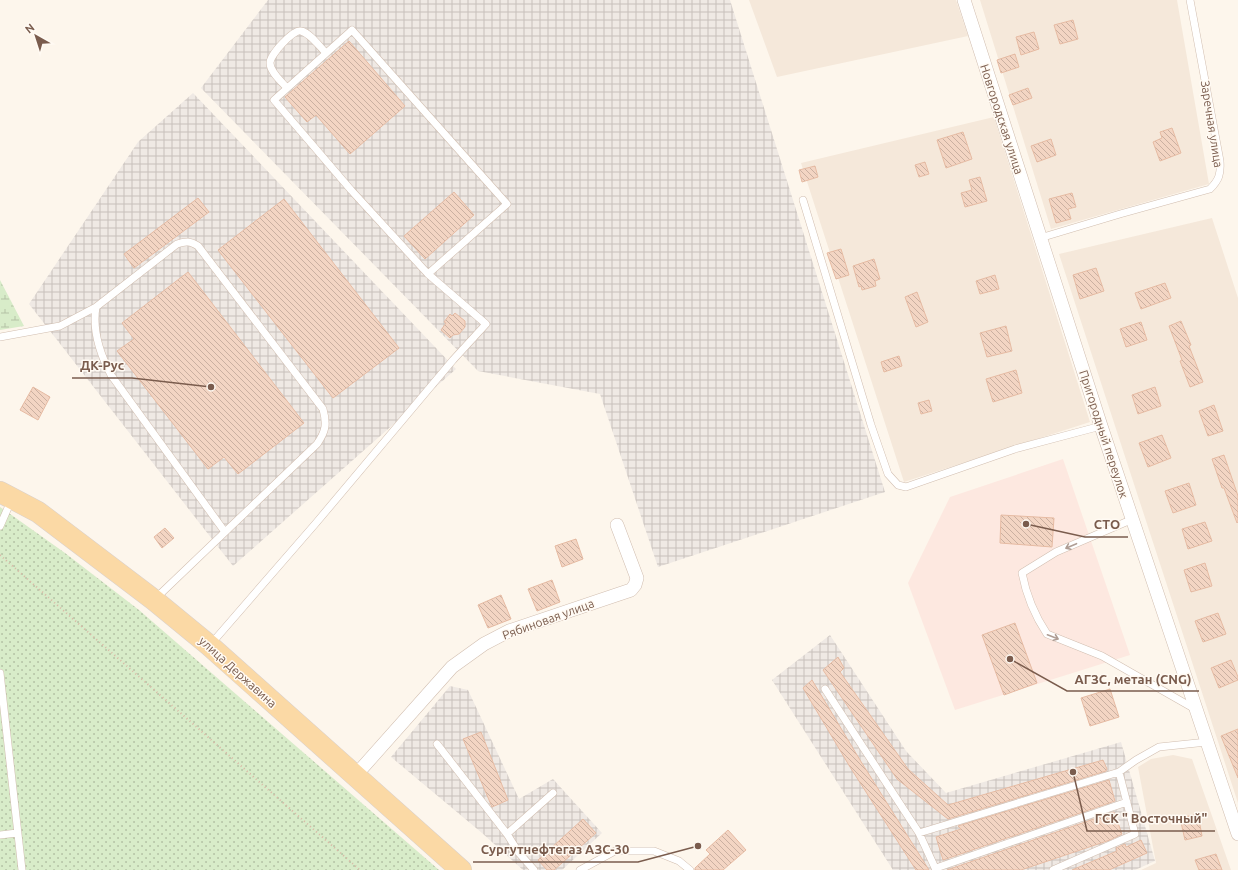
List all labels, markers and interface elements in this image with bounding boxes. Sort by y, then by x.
north arrow [16,16,56,56]
text: N [23,21,37,35]
street label: Новгородская улица [978,62,1026,176]
street label: Заречная улица [1199,79,1225,169]
callout: ДК-Рус [72,353,132,378]
text: ДК-Рус [80,358,125,372]
street label: Пригородный переулок [1077,368,1131,500]
callout: СТО [1085,512,1128,537]
text: СТО [1094,517,1120,531]
one-way arrow [1066,542,1078,550]
street label: Рябиновая улица [500,596,596,642]
one-way arrow [1047,633,1059,641]
street label: улица Державина [197,634,279,710]
callout: АГЗС, метан (CNG) [1067,666,1199,691]
text: АГЗС, метан (CNG) [1075,672,1191,687]
callout: ГСК " Восточный" [1087,806,1215,831]
text: ГСК " Восточный" [1095,811,1207,825]
callout: Сургутнефтегаз АЗС-30 [473,837,638,862]
text: Сургутнефтегаз АЗС-30 [481,842,629,856]

